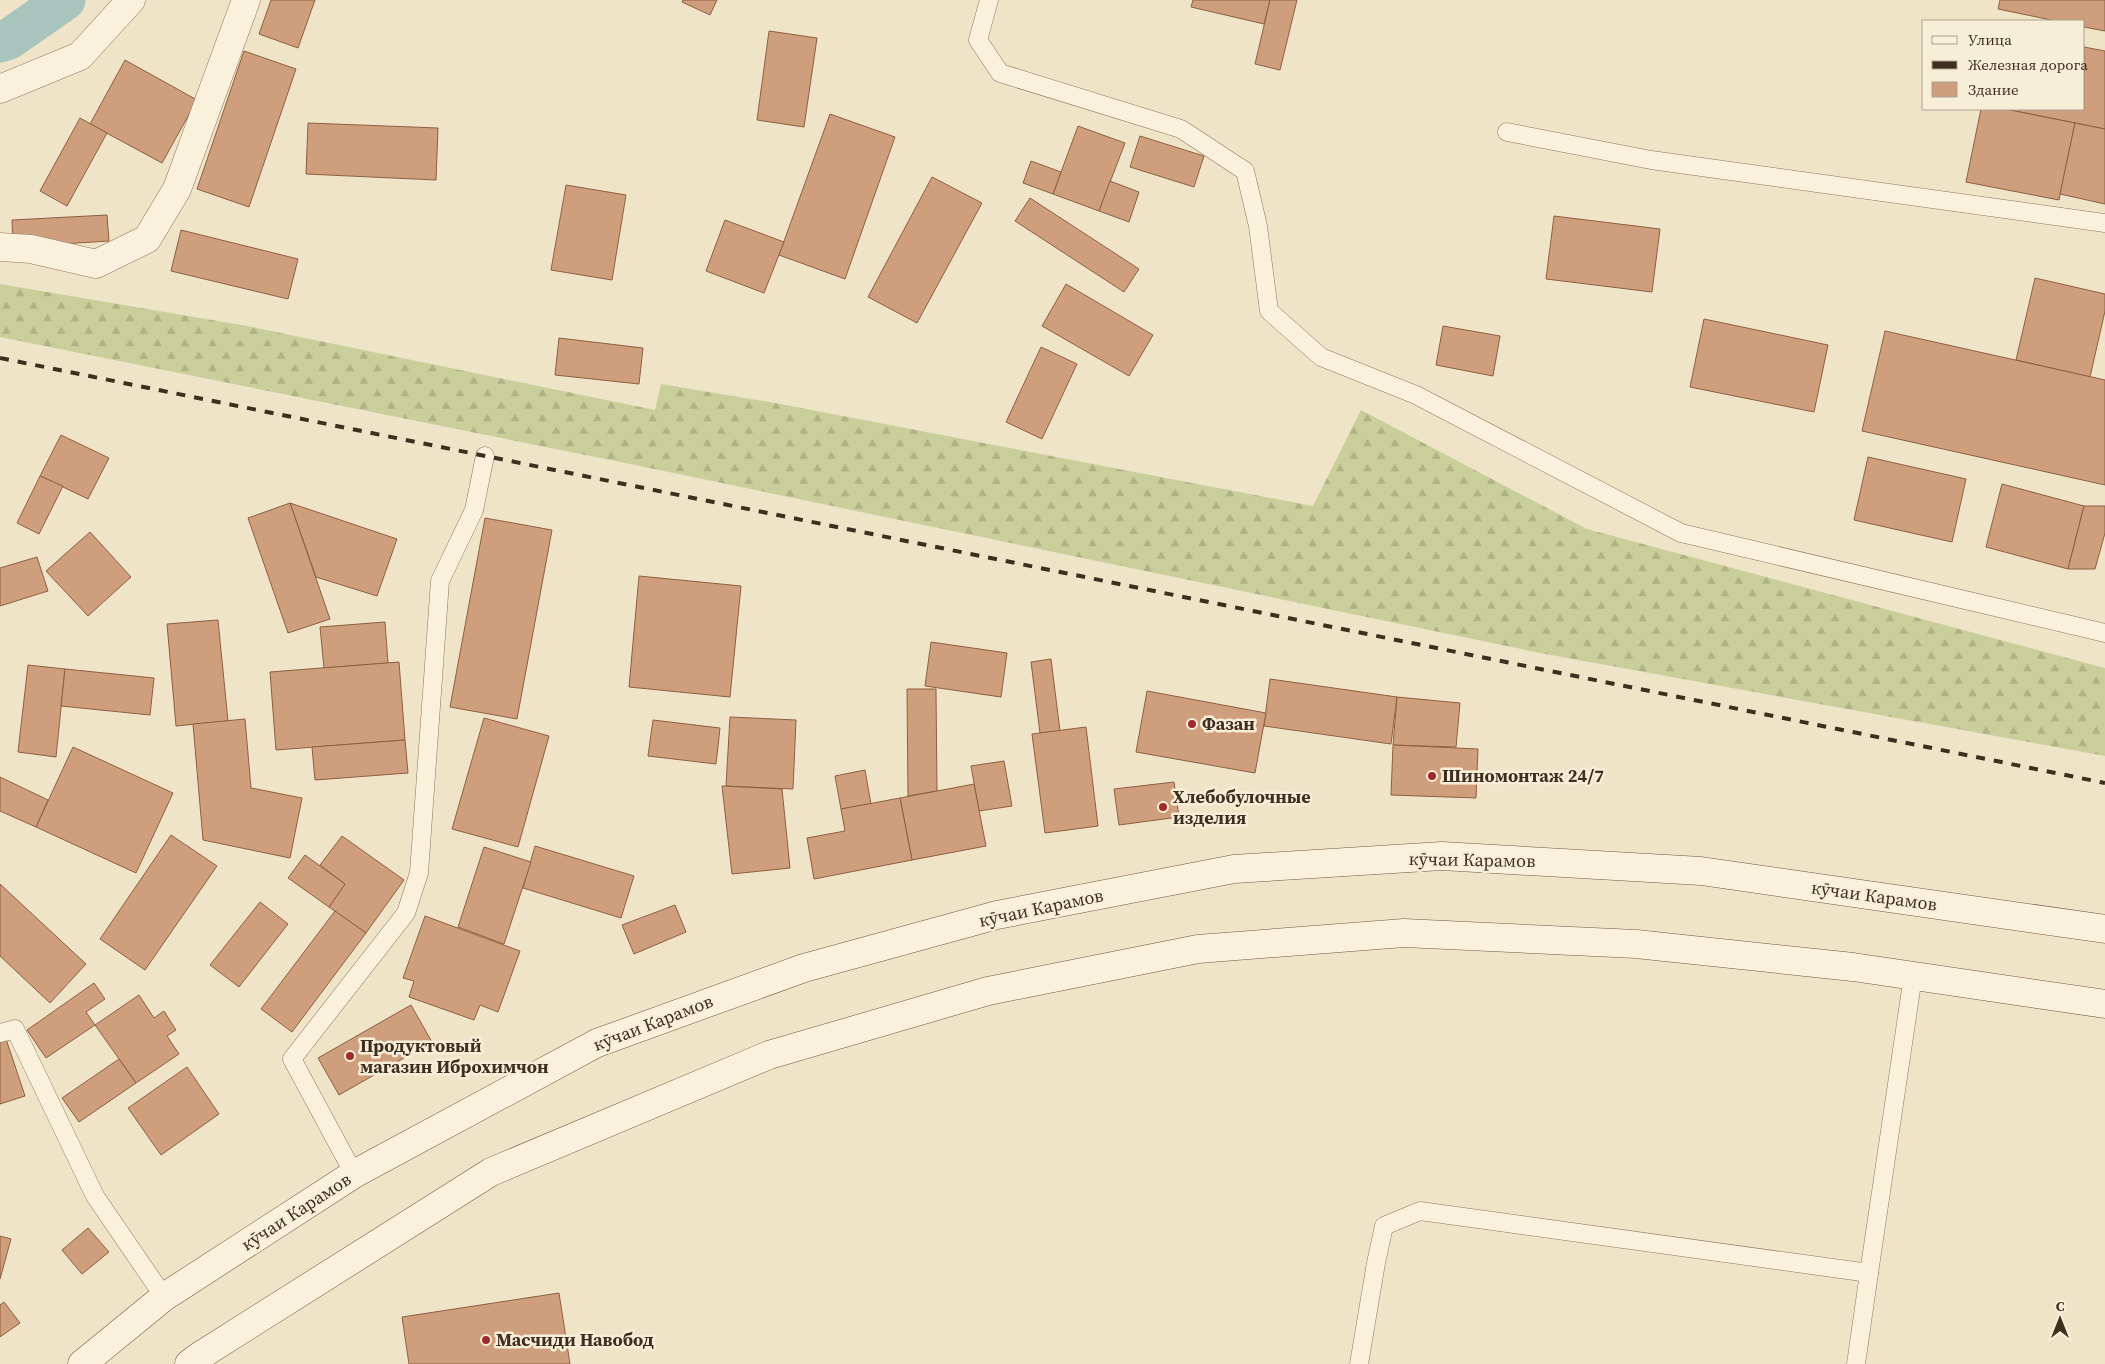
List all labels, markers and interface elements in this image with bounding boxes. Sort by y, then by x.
legend [1922,20,2085,110]
text: Улица [1968,29,2012,50]
text: Железная дорога [1968,54,2088,75]
text: Здание [1968,79,2019,100]
place label: Фазан [1202,711,1255,736]
marker: Фазан [1186,718,1198,730]
place label: Шиномонтаж 24/7 [1442,763,1604,788]
marker: Шиномонтаж 24/7 [1426,770,1438,782]
place label: Хлебобулочные изделия [1173,784,1311,830]
marker: Хлебобулочные изделия [1157,801,1169,813]
street label: кӯчаи Карамов [1408,846,1536,873]
street label: кӯчаи Карамов [1810,874,1939,917]
street label: кӯчаи Карамов [976,882,1105,933]
street label: кӯчаи Карамов [589,988,716,1057]
place label: Продуктовый магазин Иброхимчон [360,1033,549,1079]
marker: Продуктовый магазин Иброхимчон [344,1050,356,1062]
street label: кӯчаи Карамов [236,1167,356,1257]
north arrow [2035,1294,2085,1344]
text: С [2056,1296,2065,1316]
place label: Масчиди Навобод [496,1327,654,1352]
marker: Масчиди Навобод [480,1334,492,1346]

